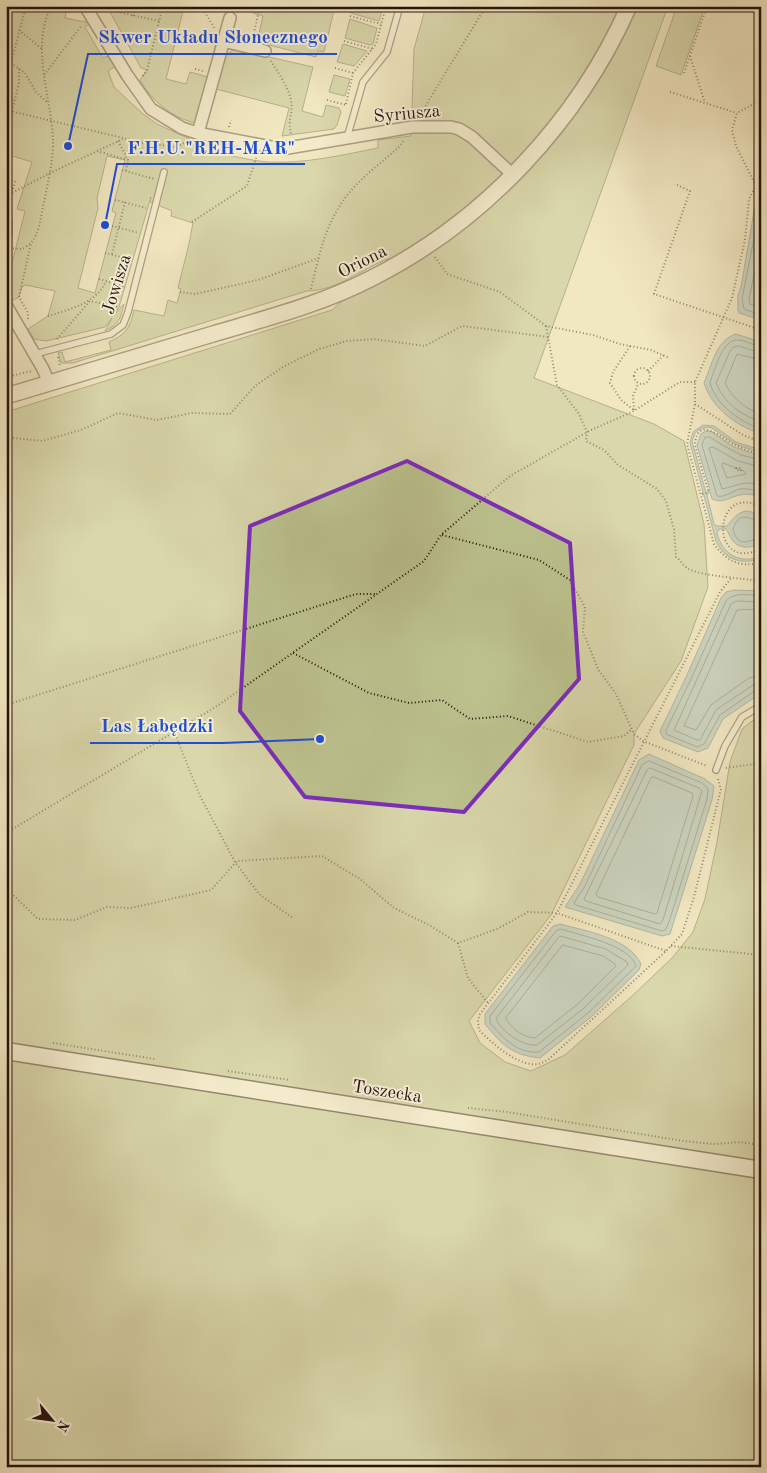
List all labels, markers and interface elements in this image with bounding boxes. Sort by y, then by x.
callout: Skwer Układu Słonecznego [88,20,337,54]
text: Skwer Układu Słonecznego [98,29,328,48]
street label: Syriusza [373,102,441,126]
callout: F.H.U."REH-MAR" [117,130,305,164]
text: F.H.U."REH-MAR" [127,140,295,159]
street label: Oriona [335,242,390,282]
street label: Jowisza [99,252,135,316]
callout: Las Łabędzki [90,709,223,743]
text: Las Łabędzki [101,718,214,737]
street label: Toszecka [351,1078,423,1106]
north arrow [28,1396,78,1446]
text: N [54,1418,71,1434]

